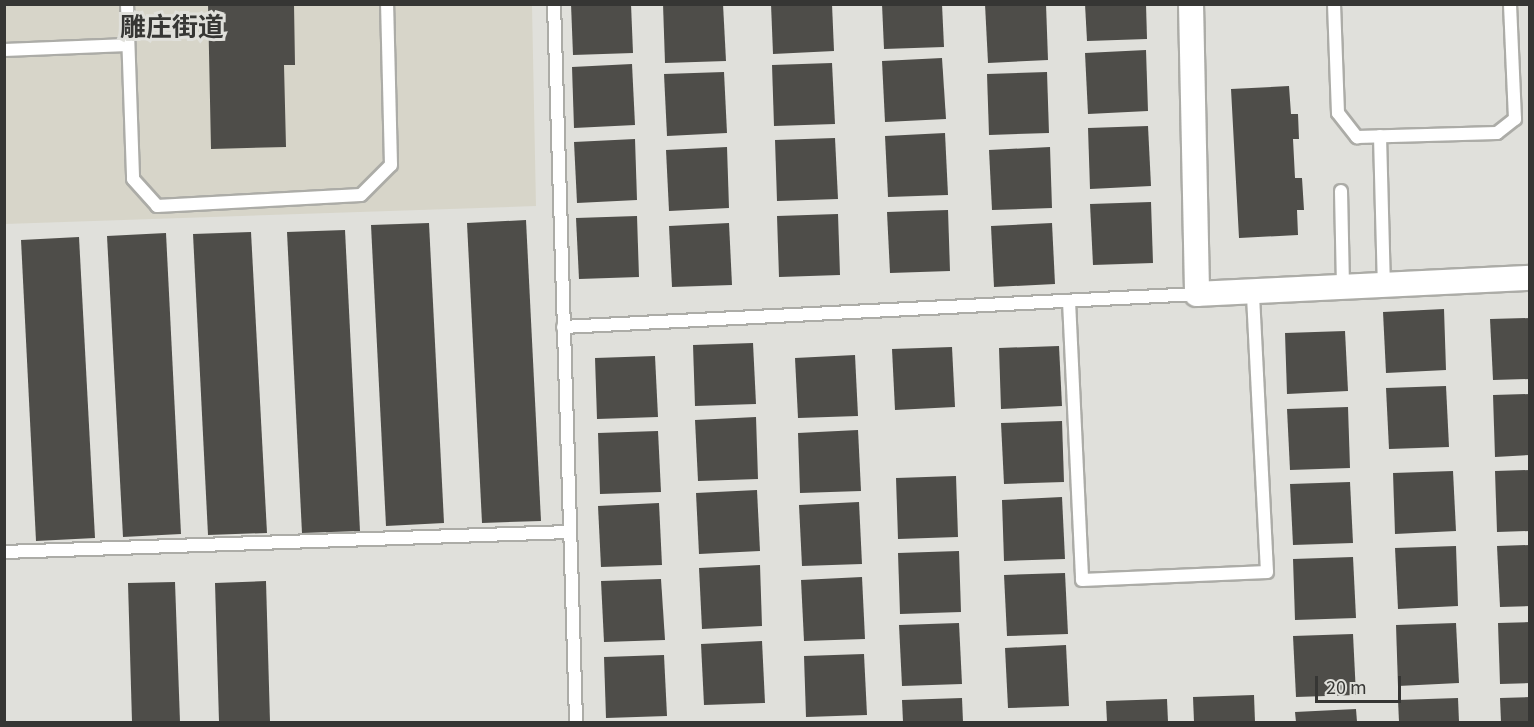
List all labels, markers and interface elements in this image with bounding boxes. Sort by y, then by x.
district label: 雕庄街道 [120,9,224,41]
scale bar [1318,664,1404,702]
text: 20 m [1326,673,1367,699]

